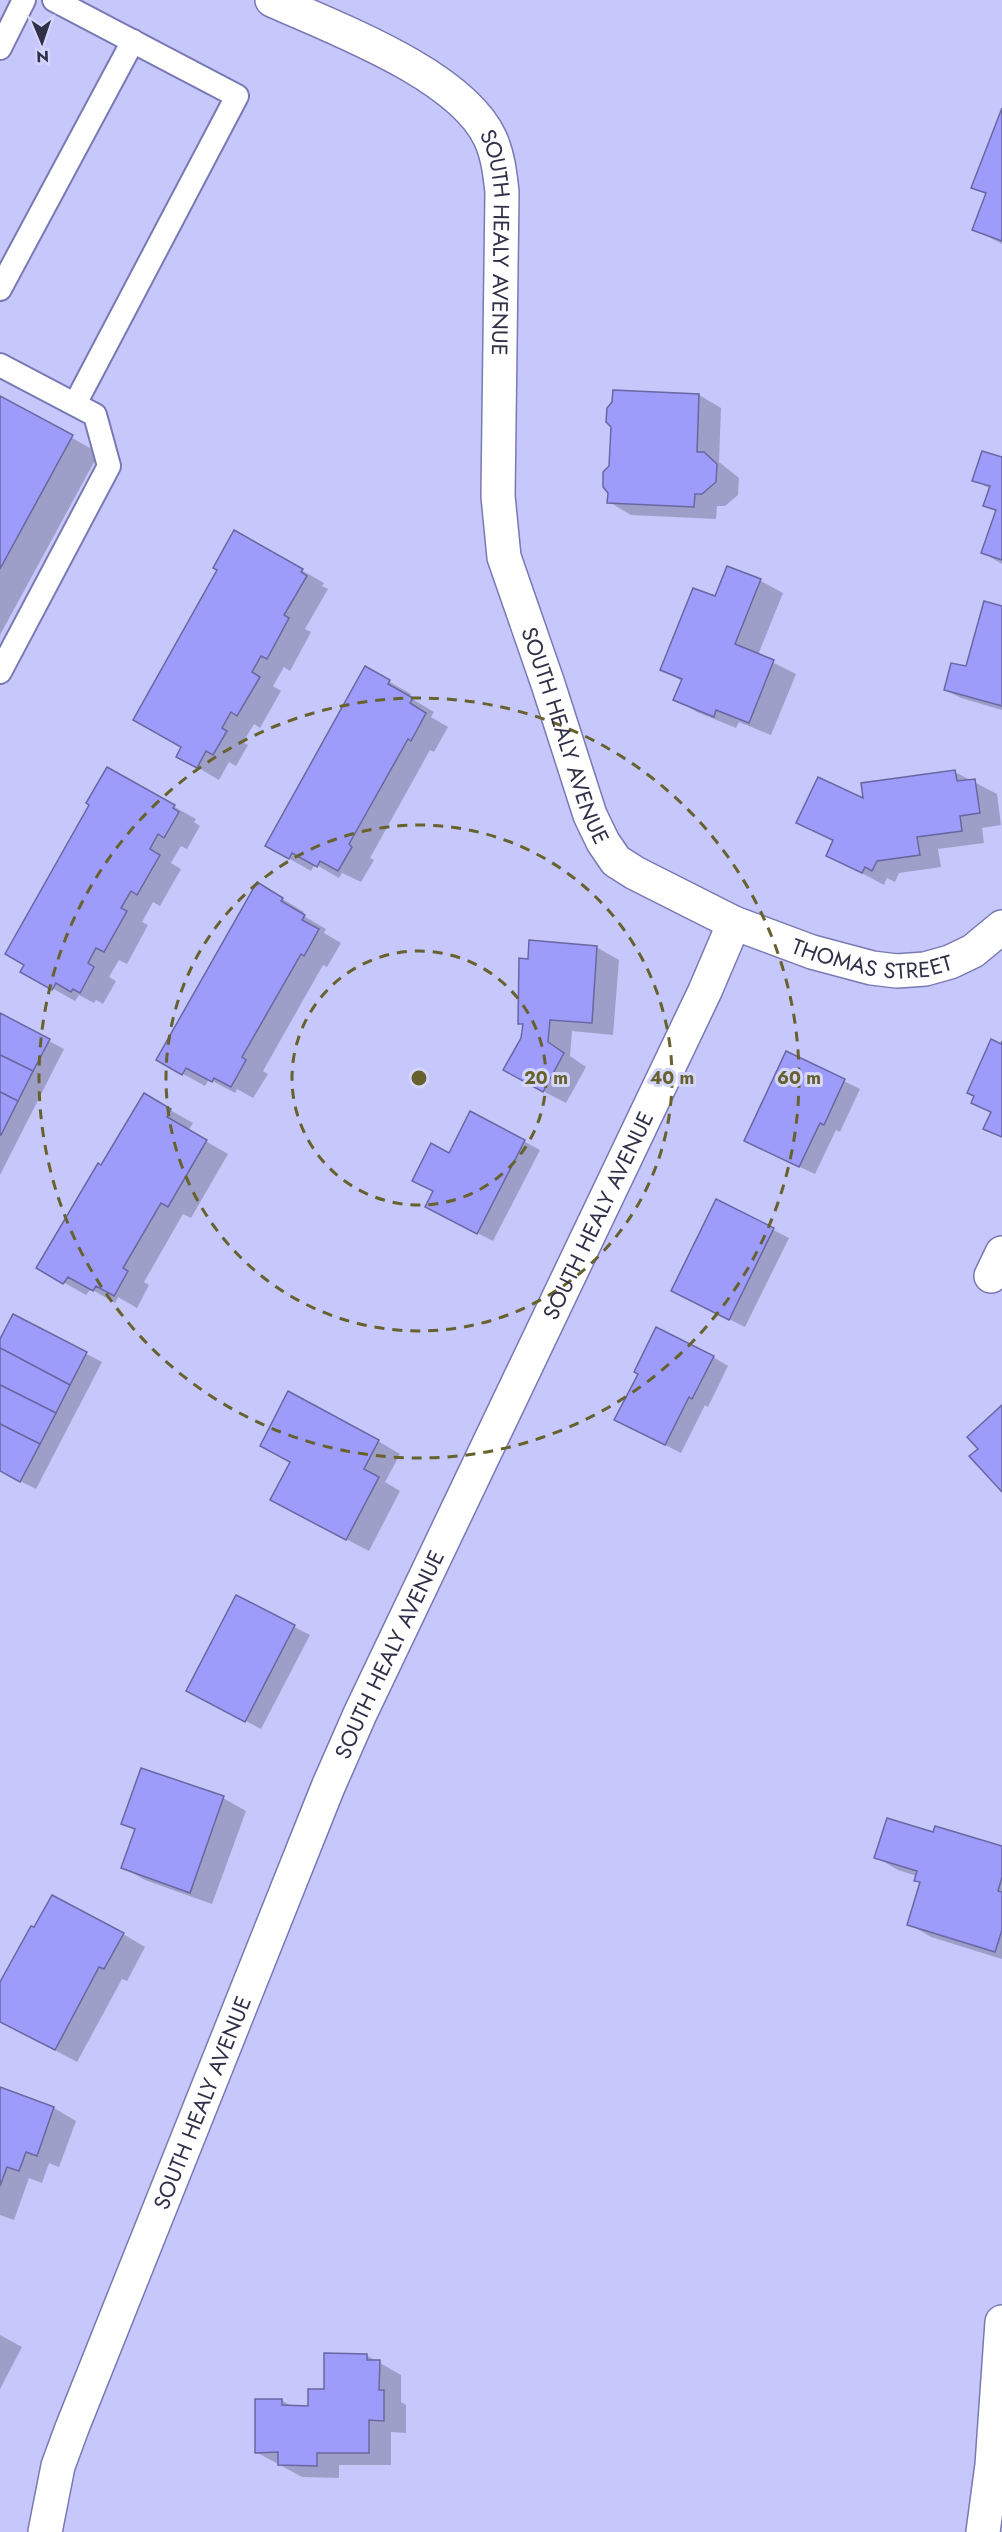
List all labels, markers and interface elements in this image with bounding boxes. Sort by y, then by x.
north arrow [12,12,72,72]
text: N [36,45,49,68]
street label: SOUTH HEALY AVENUE [472,124,519,356]
street label: SOUTH HEALY AVENUE [513,623,618,849]
street label: THOMAS STREET [787,930,957,987]
text: 20 m [524,1065,568,1091]
text: 40 m [650,1065,694,1091]
text: 60 m [777,1065,821,1091]
centre of rings [409,1068,429,1088]
street label: SOUTH HEALY AVENUE [534,1106,661,1325]
street label: SOUTH HEALY AVENUE [326,1545,452,1764]
street label: SOUTH HEALY AVENUE [145,1991,259,2214]

